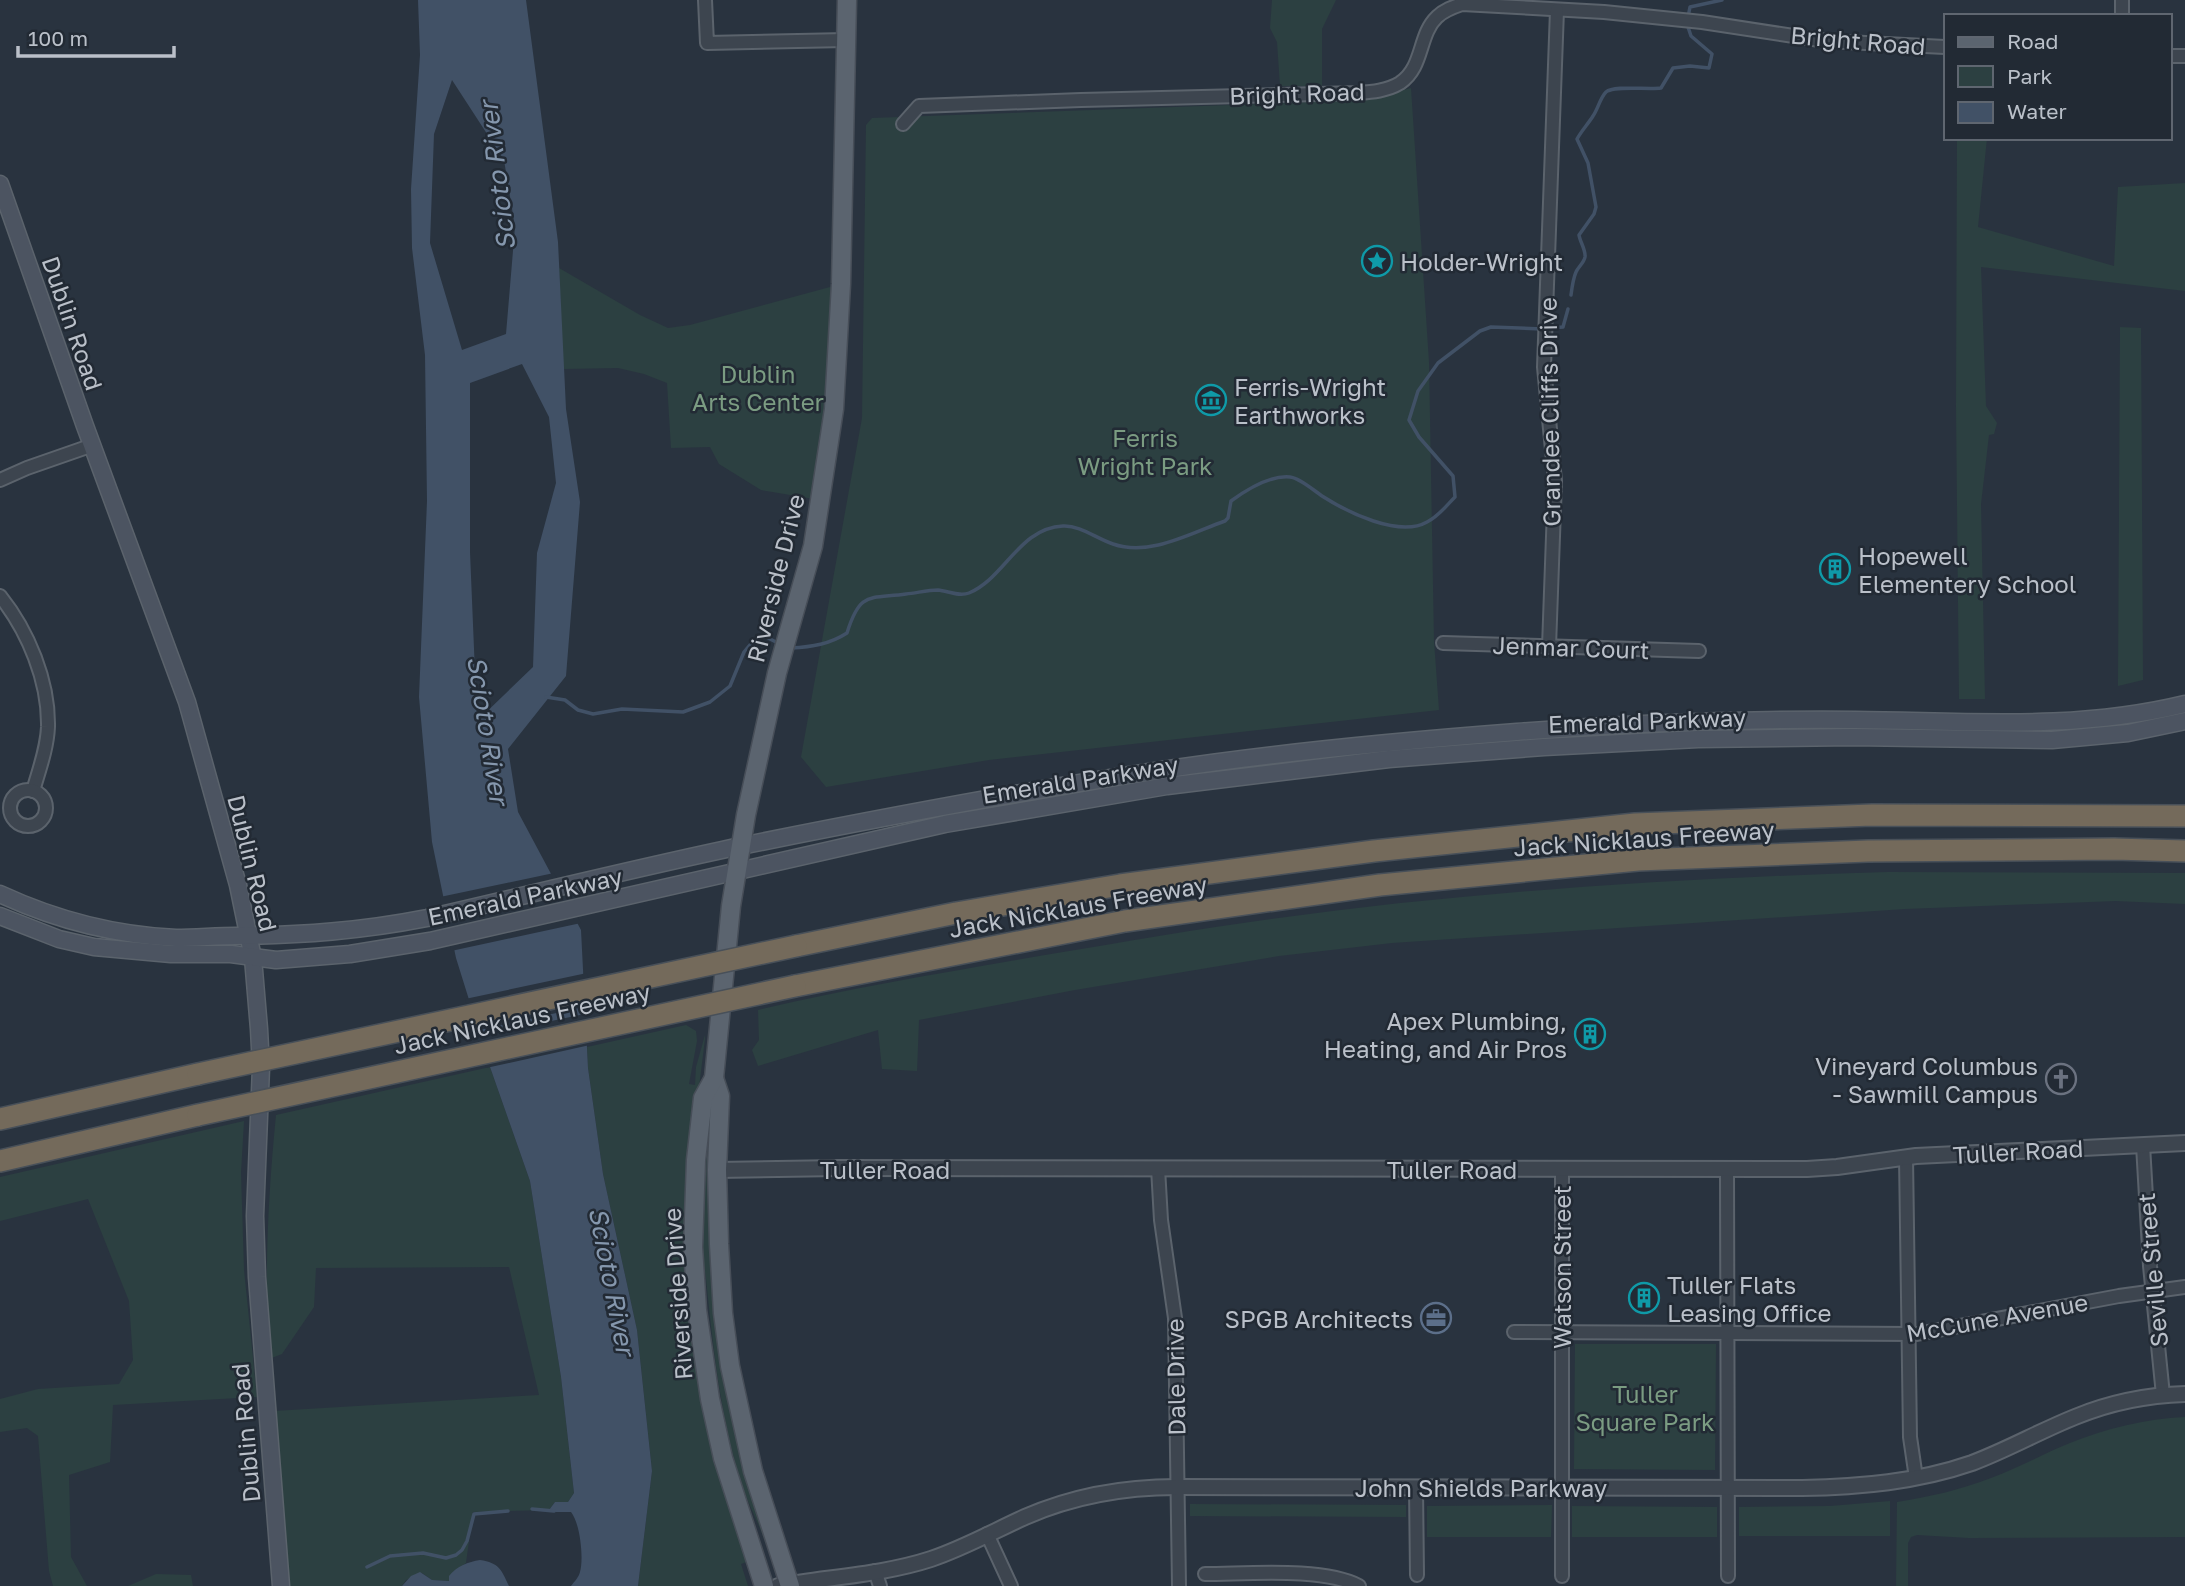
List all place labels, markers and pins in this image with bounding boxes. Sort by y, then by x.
place icon: Holder-Wright [1360,244,1394,278]
place label: Holder-Wright [1400,247,1563,276]
place label: Ferris-Wright Earthworks [1234,372,1386,429]
museum icon: Ferris-Wright Earthworks [1194,383,1228,417]
place label: Hopewell Elementery School [1858,541,2076,598]
building icon: Hopewell Elementery School [1818,552,1852,586]
place label: Apex Plumbing, Heating, and Air Pros [1324,1006,1567,1063]
building icon: Apex Plumbing, Heating, and Air Pros [1573,1017,1607,1051]
place label: Vineyard Columbus - Sawmill Campus [1815,1051,2038,1108]
church icon: Vineyard Columbus - Sawmill Campus [2044,1062,2078,1096]
place label: Tuller Flats Leasing Office [1667,1270,1832,1327]
building icon: Tuller Flats Leasing Office [1627,1281,1661,1315]
office icon: SPGB Architects [1419,1301,1453,1335]
place label: SPGB Architects [1225,1304,1413,1333]

